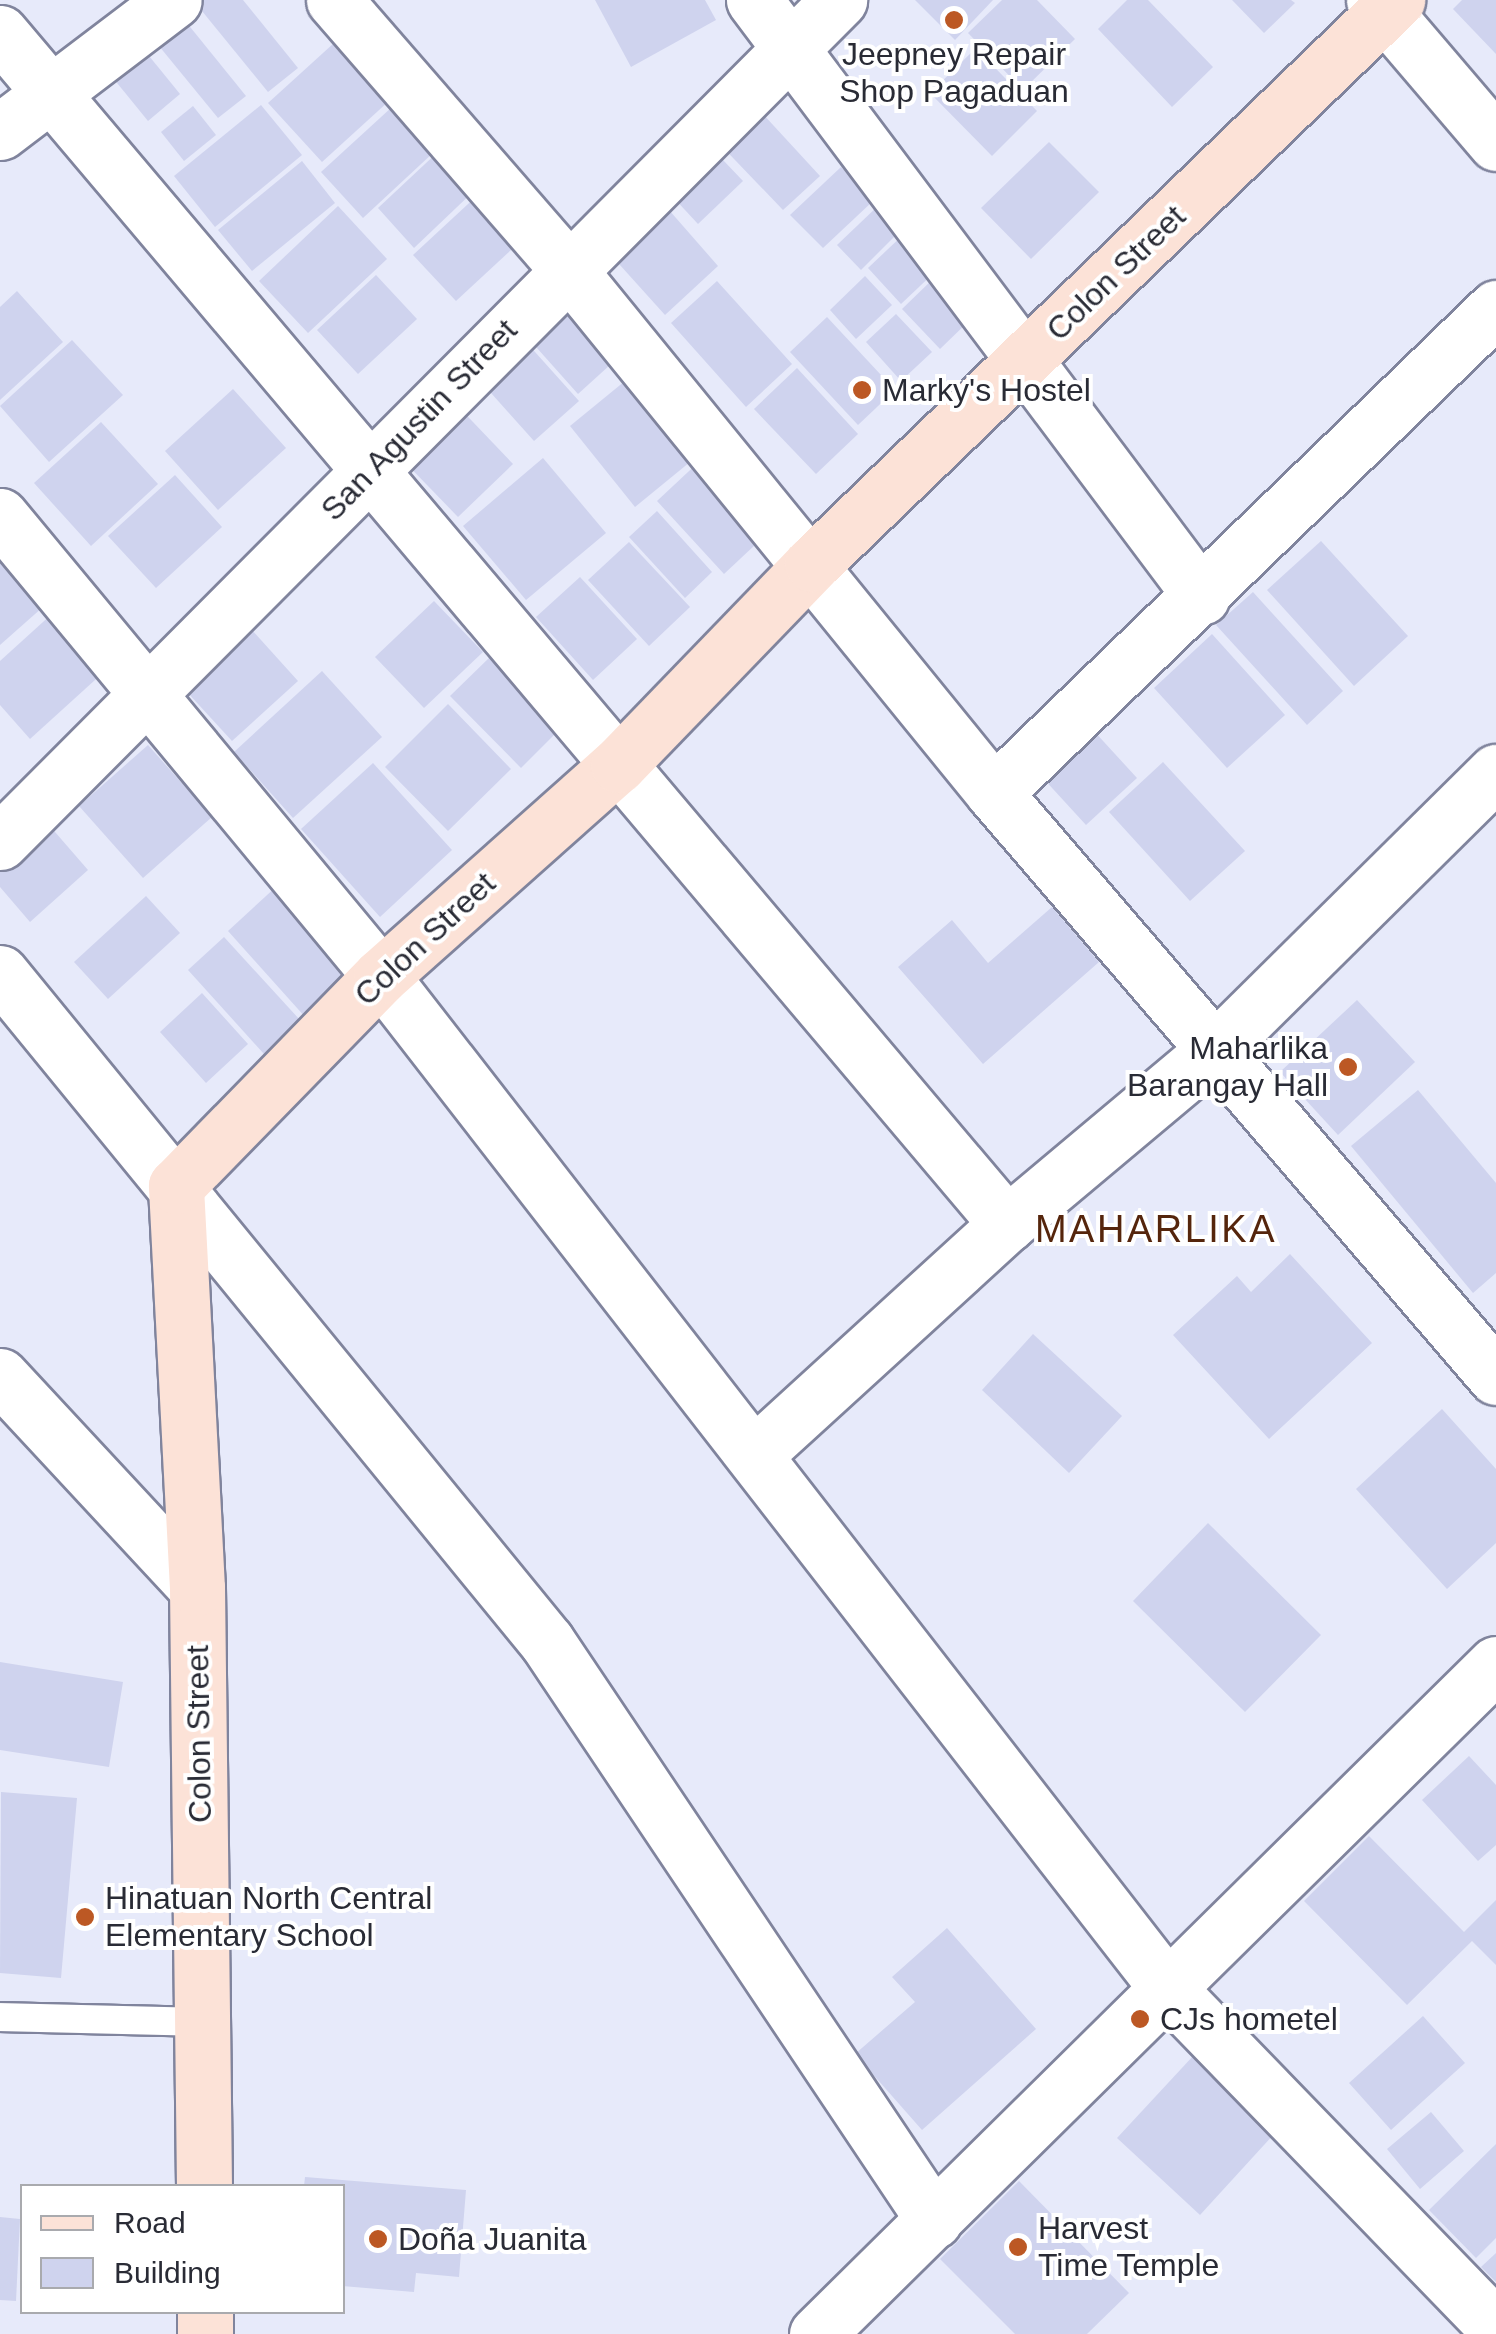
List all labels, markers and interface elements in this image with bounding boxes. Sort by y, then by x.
marker: Jeepney Repair Shop Pagaduan [943,9,965,31]
place label: Jeepney Repair Shop Pagaduan [839,36,1069,111]
street label: Colon Street [1039,197,1193,349]
street label: San Agustin Street [313,311,525,529]
place label: Marky's Hostel [882,371,1091,409]
marker: Marky's Hostel [851,379,873,401]
street label: Colon Street [347,864,503,1014]
place label: Maharlika Barangay Hall [1127,1030,1328,1105]
marker: Maharlika Barangay Hall [1337,1056,1359,1078]
district label: MAHARLIKA [1035,1207,1277,1253]
street label: Colon Street [178,1645,220,1823]
place label: Hinatuan North Central Elementary School [105,1880,432,1955]
marker: Hinatuan North Central Elementary School [74,1906,96,1928]
place label: CJs hometel [1160,2000,1338,2038]
marker: CJs hometel [1129,2008,1151,2030]
legend [20,2184,345,2314]
text: Road [114,2206,186,2239]
place label: Harvest Time Temple [1038,2210,1220,2285]
place label: Doña Juanita [398,2220,587,2258]
marker: Doña Juanita [367,2228,389,2250]
marker: Harvest Time Temple [1007,2236,1029,2258]
text: Building [114,2256,221,2289]

